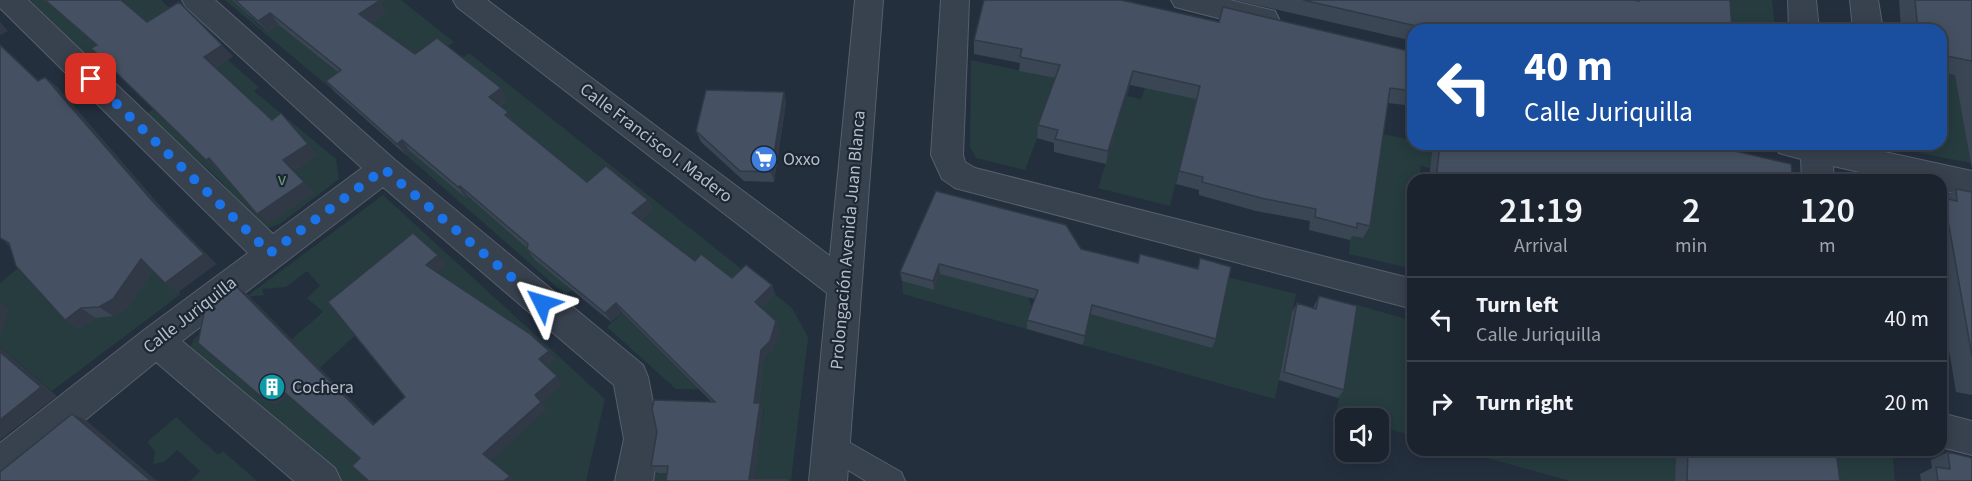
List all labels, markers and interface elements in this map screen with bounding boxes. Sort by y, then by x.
text: 40 m [1524,37,1613,97]
icon: left [1425,48,1503,126]
pin [65,53,116,104]
icon: arrive [74,62,107,95]
street label: Calle Francisco I. Madero [574,77,738,209]
text: Calle Juriquilla [1524,93,1693,132]
street label: Prolongación Avenida Juan Blanca [824,109,872,371]
supermarket icon: Oxxo [749,144,779,174]
place label: Oxxo [783,147,820,172]
park label: v [278,167,287,192]
text: 21:19 [1499,185,1583,236]
text: 2 [1682,185,1700,236]
text: 120 [1799,185,1855,236]
text: Arrival [1514,232,1568,260]
text: min [1675,232,1707,260]
text: m [1819,232,1835,260]
street label: Calle Juriquilla [138,270,242,360]
position arrow [510,271,574,335]
text: Turn left [1476,289,1558,321]
icon: left [1425,303,1458,336]
text: 40 m [1884,303,1929,335]
text: Calle Juriquilla [1476,321,1601,349]
building icon: Cochera [257,372,287,402]
place label: Cochera [292,375,354,400]
icon: right [1425,387,1458,420]
text: Turn right [1476,387,1573,419]
text: 20 m [1884,387,1929,419]
map controls [1335,408,1389,462]
button: sound [1335,408,1389,462]

